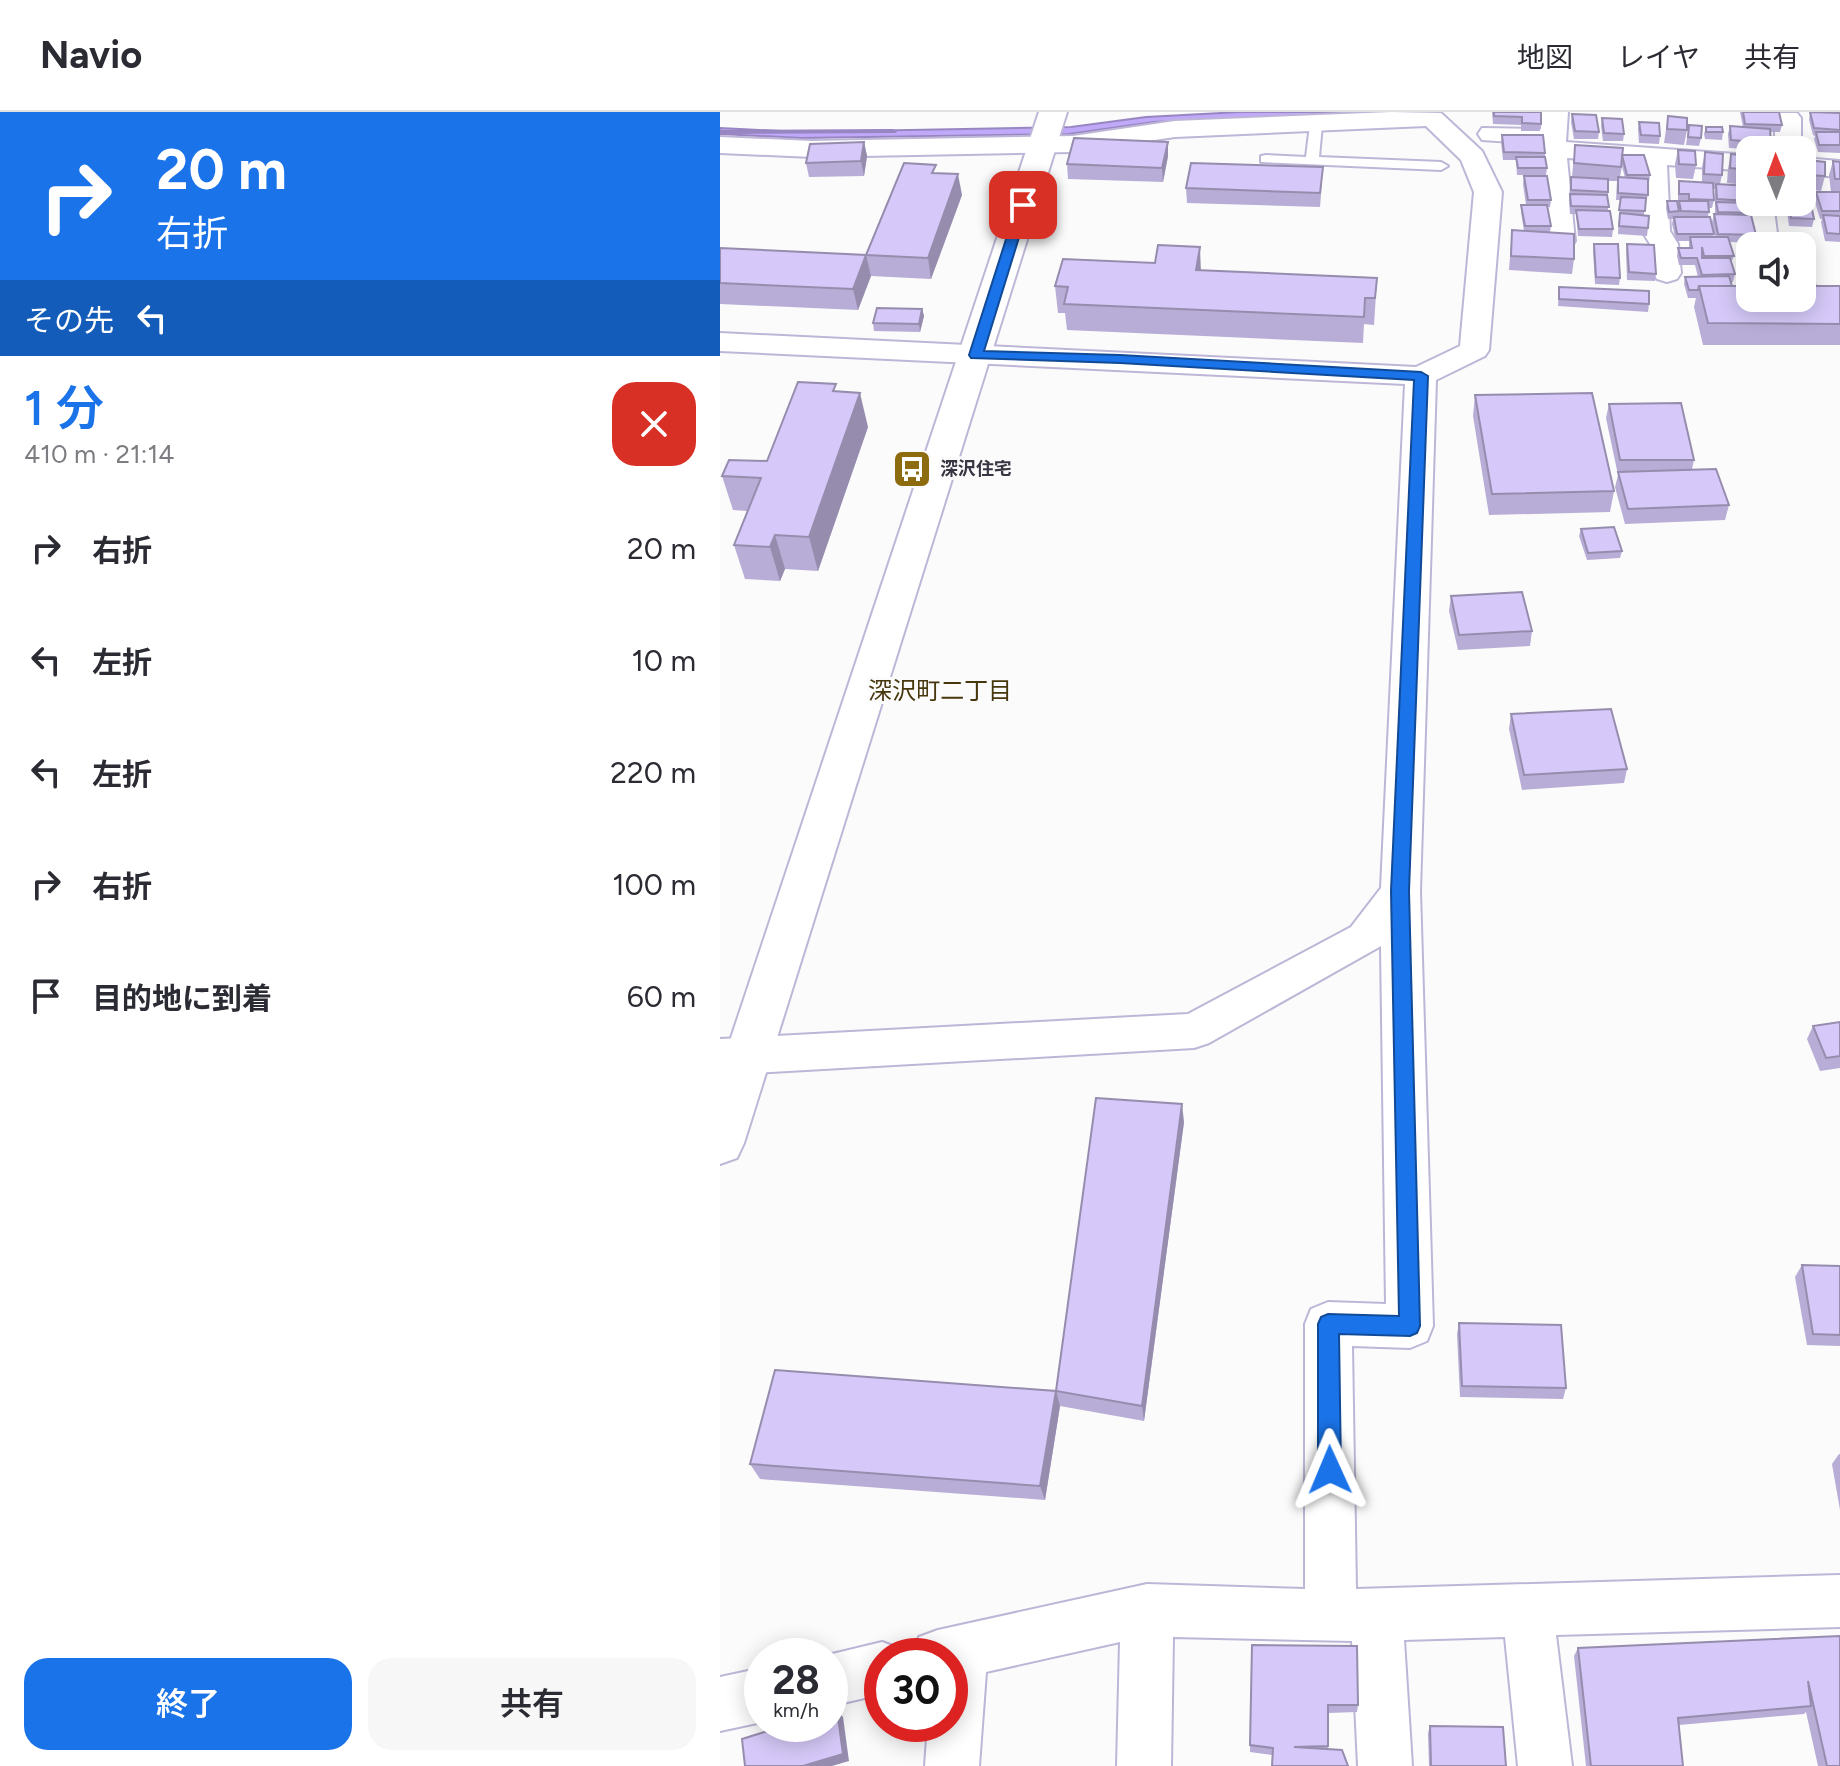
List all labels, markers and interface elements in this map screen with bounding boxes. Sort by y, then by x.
text: Navio [40,32,142,78]
text: 地図 [1517,40,1573,74]
text: レイヤ [1617,40,1700,74]
text: 共有 [1744,40,1800,74]
text: 20 m [156,136,287,203]
north arrow [1736,136,1816,216]
map controls [1736,136,1816,312]
icon: right [24,144,128,248]
pin [989,171,1057,239]
icon: arrive [1001,183,1045,227]
text: 右折 [156,212,228,255]
button: sound [1736,232,1816,312]
icon: left [130,296,174,340]
text: その先 [24,302,114,339]
text: 1 分 [24,379,104,437]
button: close [612,382,696,466]
text: 410 m · 21:14 [24,438,174,470]
bus stop icon: 深沢住宅 [891,448,933,490]
place label: 深沢住宅 [940,458,1012,480]
icon: right [24,526,68,570]
text: 20 m [627,530,696,567]
text: 右折 [92,532,152,569]
icon: left [24,638,68,682]
text: 10 m [631,642,696,679]
text: 左折 [92,644,152,681]
district label: 深沢町二丁目 [868,676,1012,705]
icon: left [24,750,68,794]
text: 220 m [610,754,696,791]
text: 左折 [92,756,152,793]
icon: right [24,862,68,906]
text: 100 m [612,866,696,903]
text: 右折 [92,868,152,905]
icon: arrive [24,974,68,1018]
text: 60 m [627,978,696,1015]
text: 目的地に到着 [92,980,272,1017]
position arrow [1288,1428,1372,1512]
speed limit sign: 30 [864,1638,968,1742]
text: 28 [772,1656,820,1704]
button: 終了 [24,1658,352,1750]
button: 共有 [368,1658,696,1750]
text: km/h [773,1698,819,1722]

